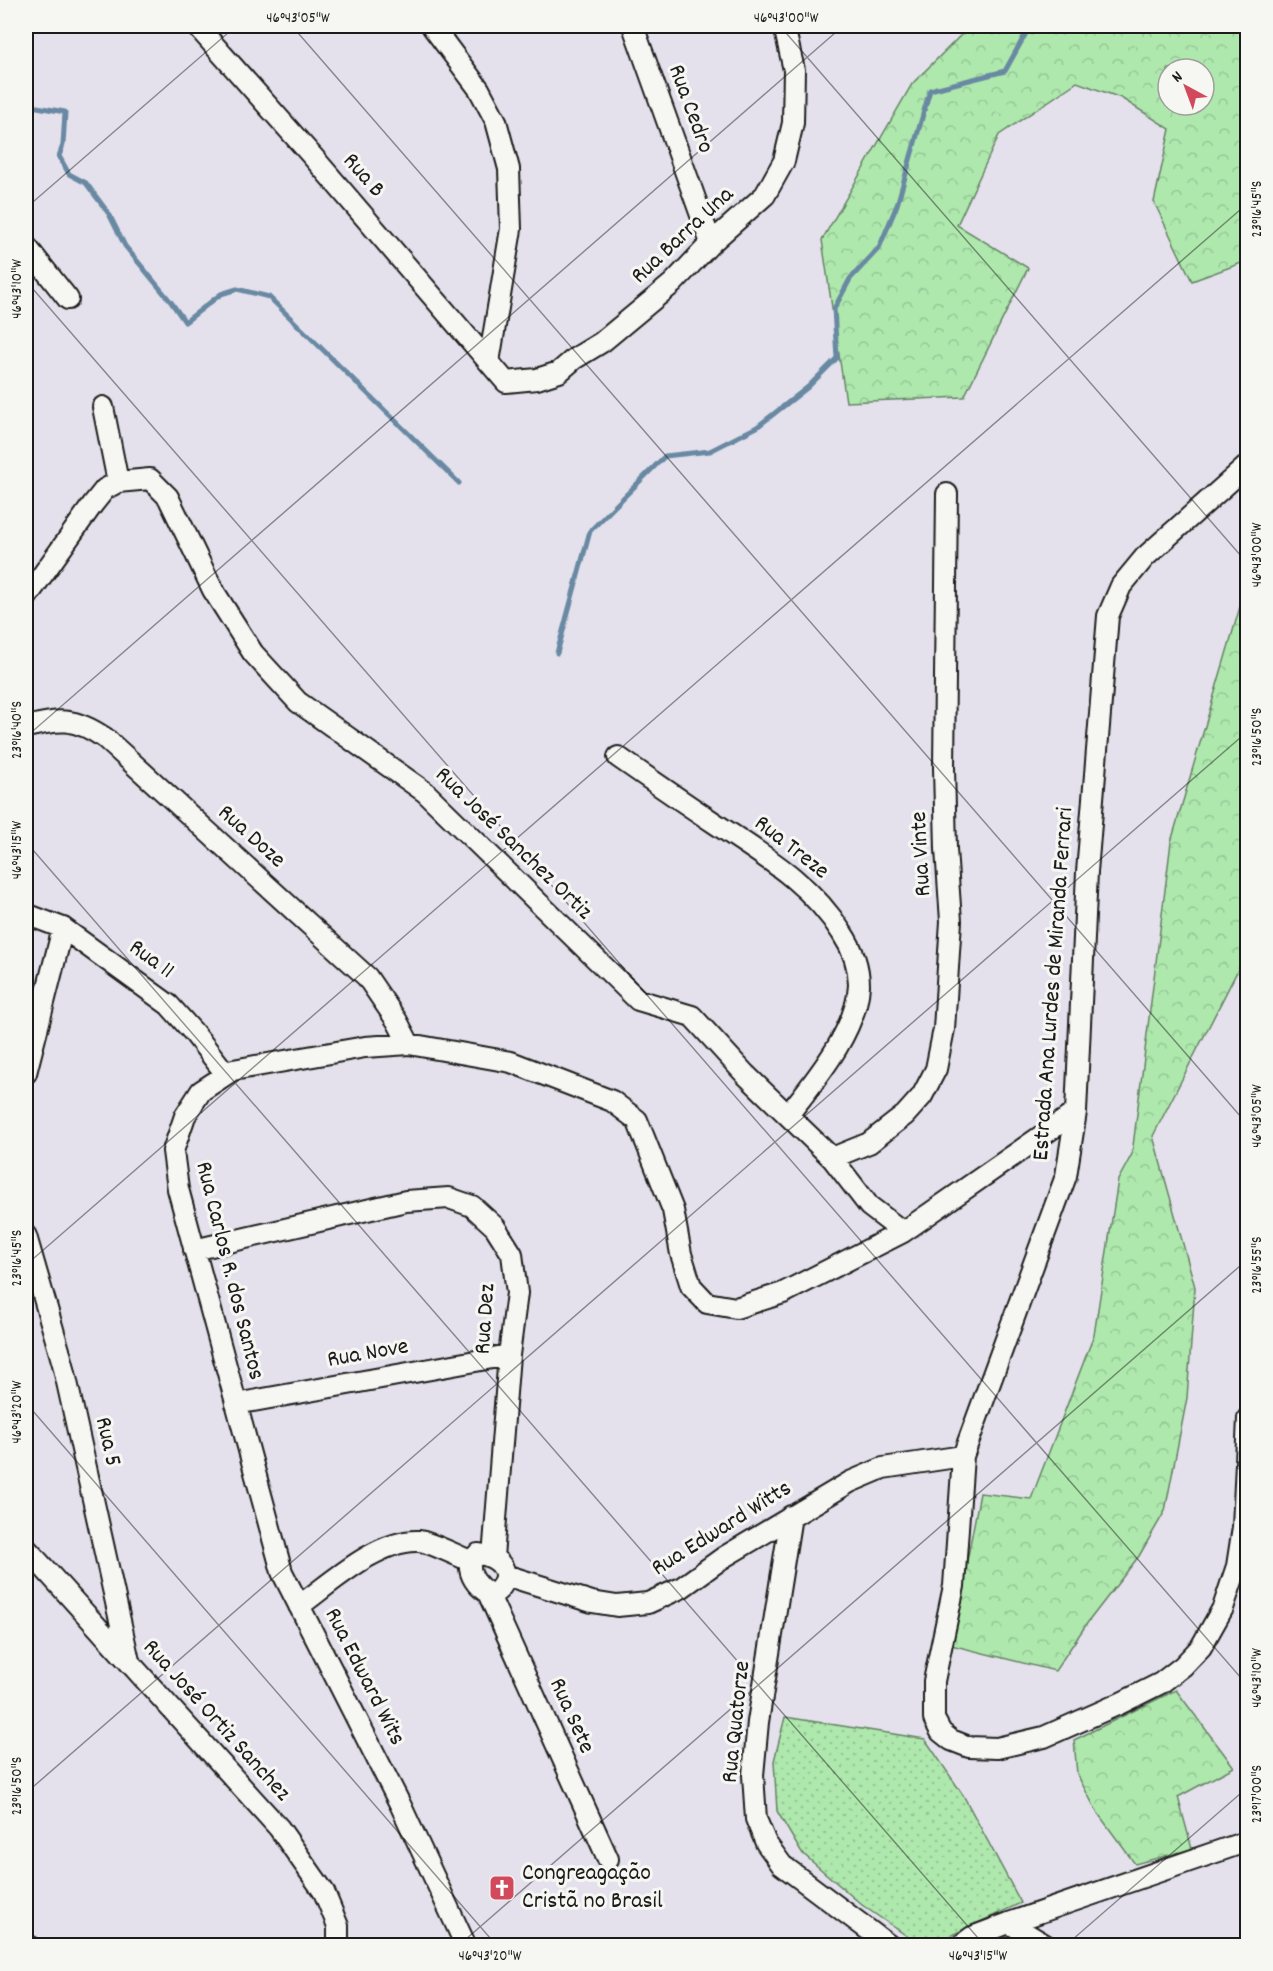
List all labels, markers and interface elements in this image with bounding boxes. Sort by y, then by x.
text: 46°43'05"W [266,8,330,30]
text: 46°43'00"W [754,8,819,30]
north arrow [1156,57,1216,117]
street label: Rua Cedro [658,60,722,158]
text: N [1167,66,1188,89]
street label: Rua B [334,146,392,206]
street label: Rua Barra Una [624,179,743,293]
text: 23°16'45"S [1247,181,1269,237]
text: 46°43'10"W [7,259,29,319]
text: 46°43'00"W [1247,522,1269,587]
text: 23°16'40"S [7,701,29,759]
text: 23°16'50"S [1247,708,1269,766]
street label: Rua José Sanchez Ortiz [426,760,600,928]
street label: Rua Doze [209,797,293,877]
street label: Estrada Ana Lurdes de Miranda Ferrari [1025,806,1083,1162]
street label: Rua Treze [746,808,836,888]
street label: Rua Vinte [903,811,941,897]
text: 46°43'15"W [7,820,29,879]
street label: Rua 11 [121,932,181,988]
text: 46°43'05"W [1247,1084,1269,1148]
street label: Rua Carlos R. dos Santos [185,1158,273,1384]
text: 23°16'45"S [7,1230,29,1286]
text: 23°16'55"S [1247,1236,1269,1294]
street label: Rua Dez [467,1282,505,1356]
street label: Rua Nove [325,1330,411,1378]
text: 46°43'20"W [7,1380,29,1443]
street label: Rua 5 [85,1414,129,1470]
street label: Rua Edward Witts [645,1472,799,1586]
street label: Rua Edward Wits [315,1602,413,1752]
street label: Rua José Ortiz Sanchez [134,1632,298,1810]
text: 46°43'10"W [1247,1648,1269,1708]
street label: Rua Quatorze [714,1659,760,1785]
street label: Rua Sete [539,1673,603,1759]
text: 23°16'50"S [7,1757,29,1815]
text: 23°17'00"S [1247,1765,1269,1823]
place label: Congreagação Cristã no Brasil [522,1857,663,1919]
church icon: Congreagação Cristã no Brasil [487,1873,517,1903]
text: 46°43'20"W [459,1946,522,1968]
text: 46°43'15"W [949,1946,1008,1968]

